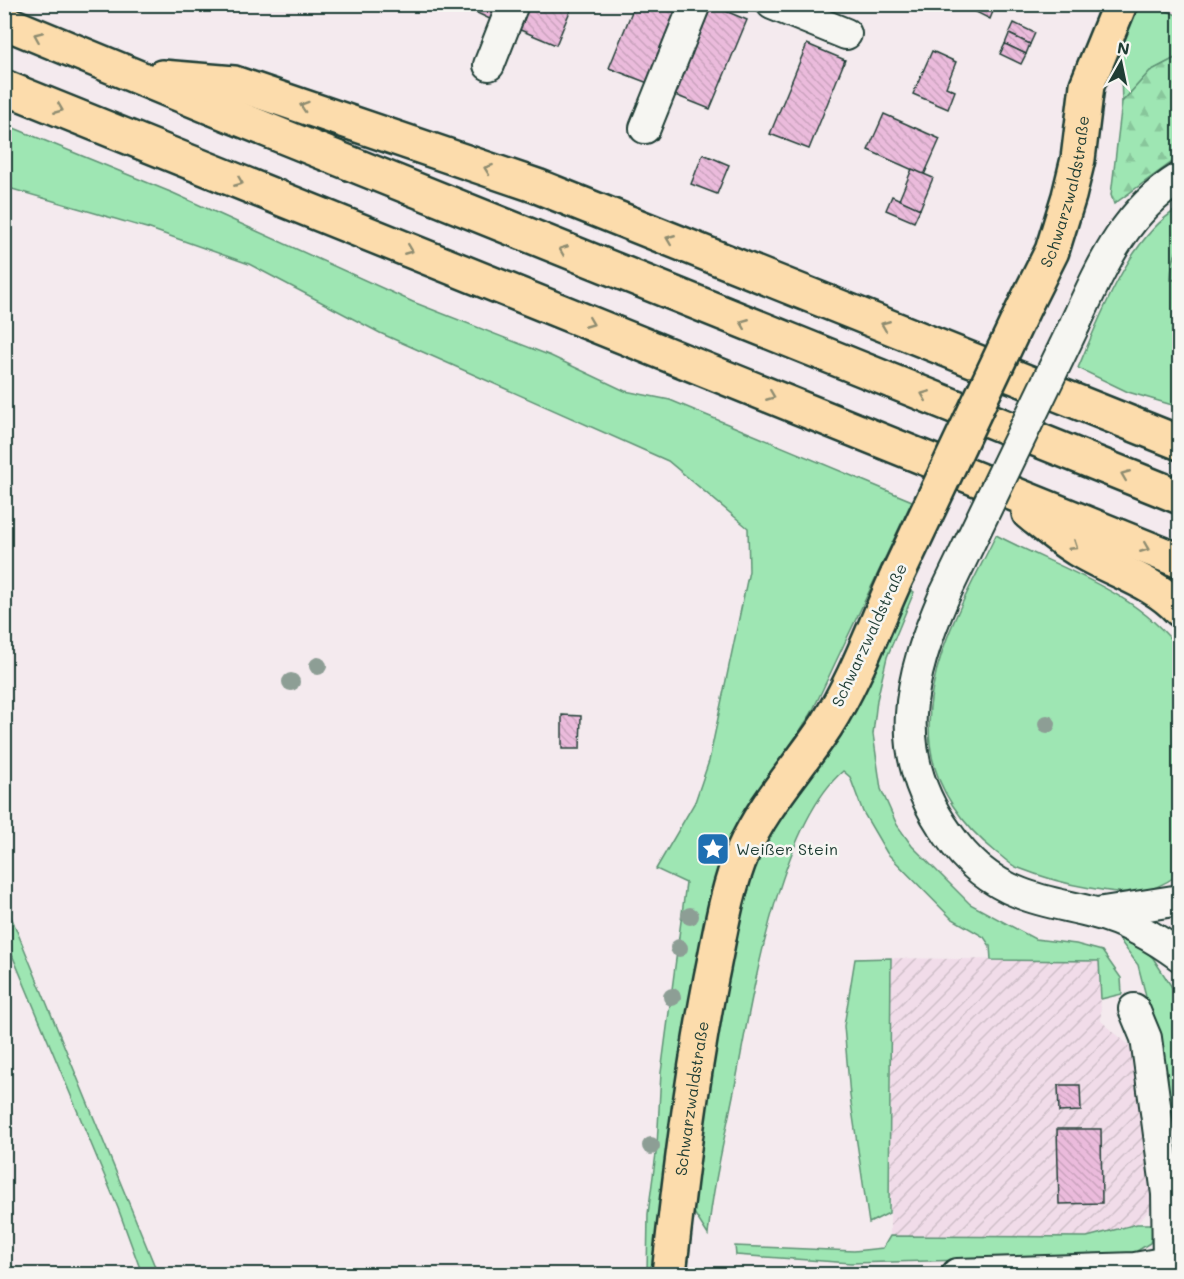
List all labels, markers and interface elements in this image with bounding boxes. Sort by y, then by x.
one-way arrow [34,31,45,43]
north arrow [1091,33,1151,93]
text: N [1116,36,1131,59]
one-way arrow [299,100,310,113]
one-way arrow [52,102,63,114]
street label: Schwarzwaldstraße [1035,114,1093,271]
one-way arrow [483,163,494,176]
one-way arrow [233,175,244,187]
one-way arrow [665,234,676,246]
one-way arrow [403,243,414,255]
one-way arrow [558,245,569,257]
one-way arrow [584,316,595,328]
one-way arrow [739,318,750,330]
one-way arrow [881,320,892,332]
one-way arrow [764,389,775,401]
one-way arrow [920,389,931,402]
one-way arrow [1121,470,1132,482]
one-way arrow [1068,539,1078,551]
one-way arrow [1140,540,1150,553]
street label: Schwarzwaldstraße [826,560,911,710]
place icon: Weißer Stein [695,831,731,867]
place label: Weißer Stein [736,838,838,859]
street label: Schwarzwaldstraße [670,1019,713,1177]

